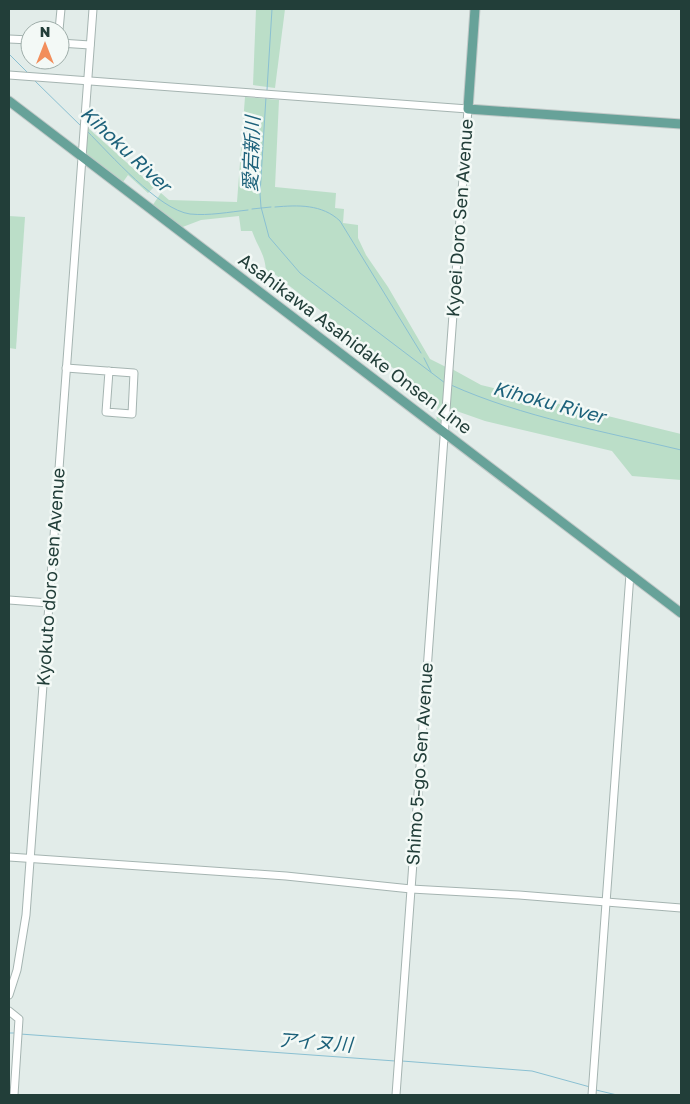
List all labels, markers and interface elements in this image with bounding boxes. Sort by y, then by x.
north arrow [20,20,70,70]
text: N [40,23,50,40]
water label: Kihoku River [76,101,178,198]
water label: 愛宕新川 [238,114,263,192]
street label: Kyoei Doro Sen Avenue [441,118,477,318]
street label: Asahikawa Asahidake Onsen Line [235,248,477,438]
water label: Kihoku River [491,376,610,428]
street label: Kyokuto doro sen Avenue [31,467,69,687]
street label: Shimo 5-go Sen Avenue [401,662,437,866]
water label: アイヌ川 [277,1027,355,1056]

